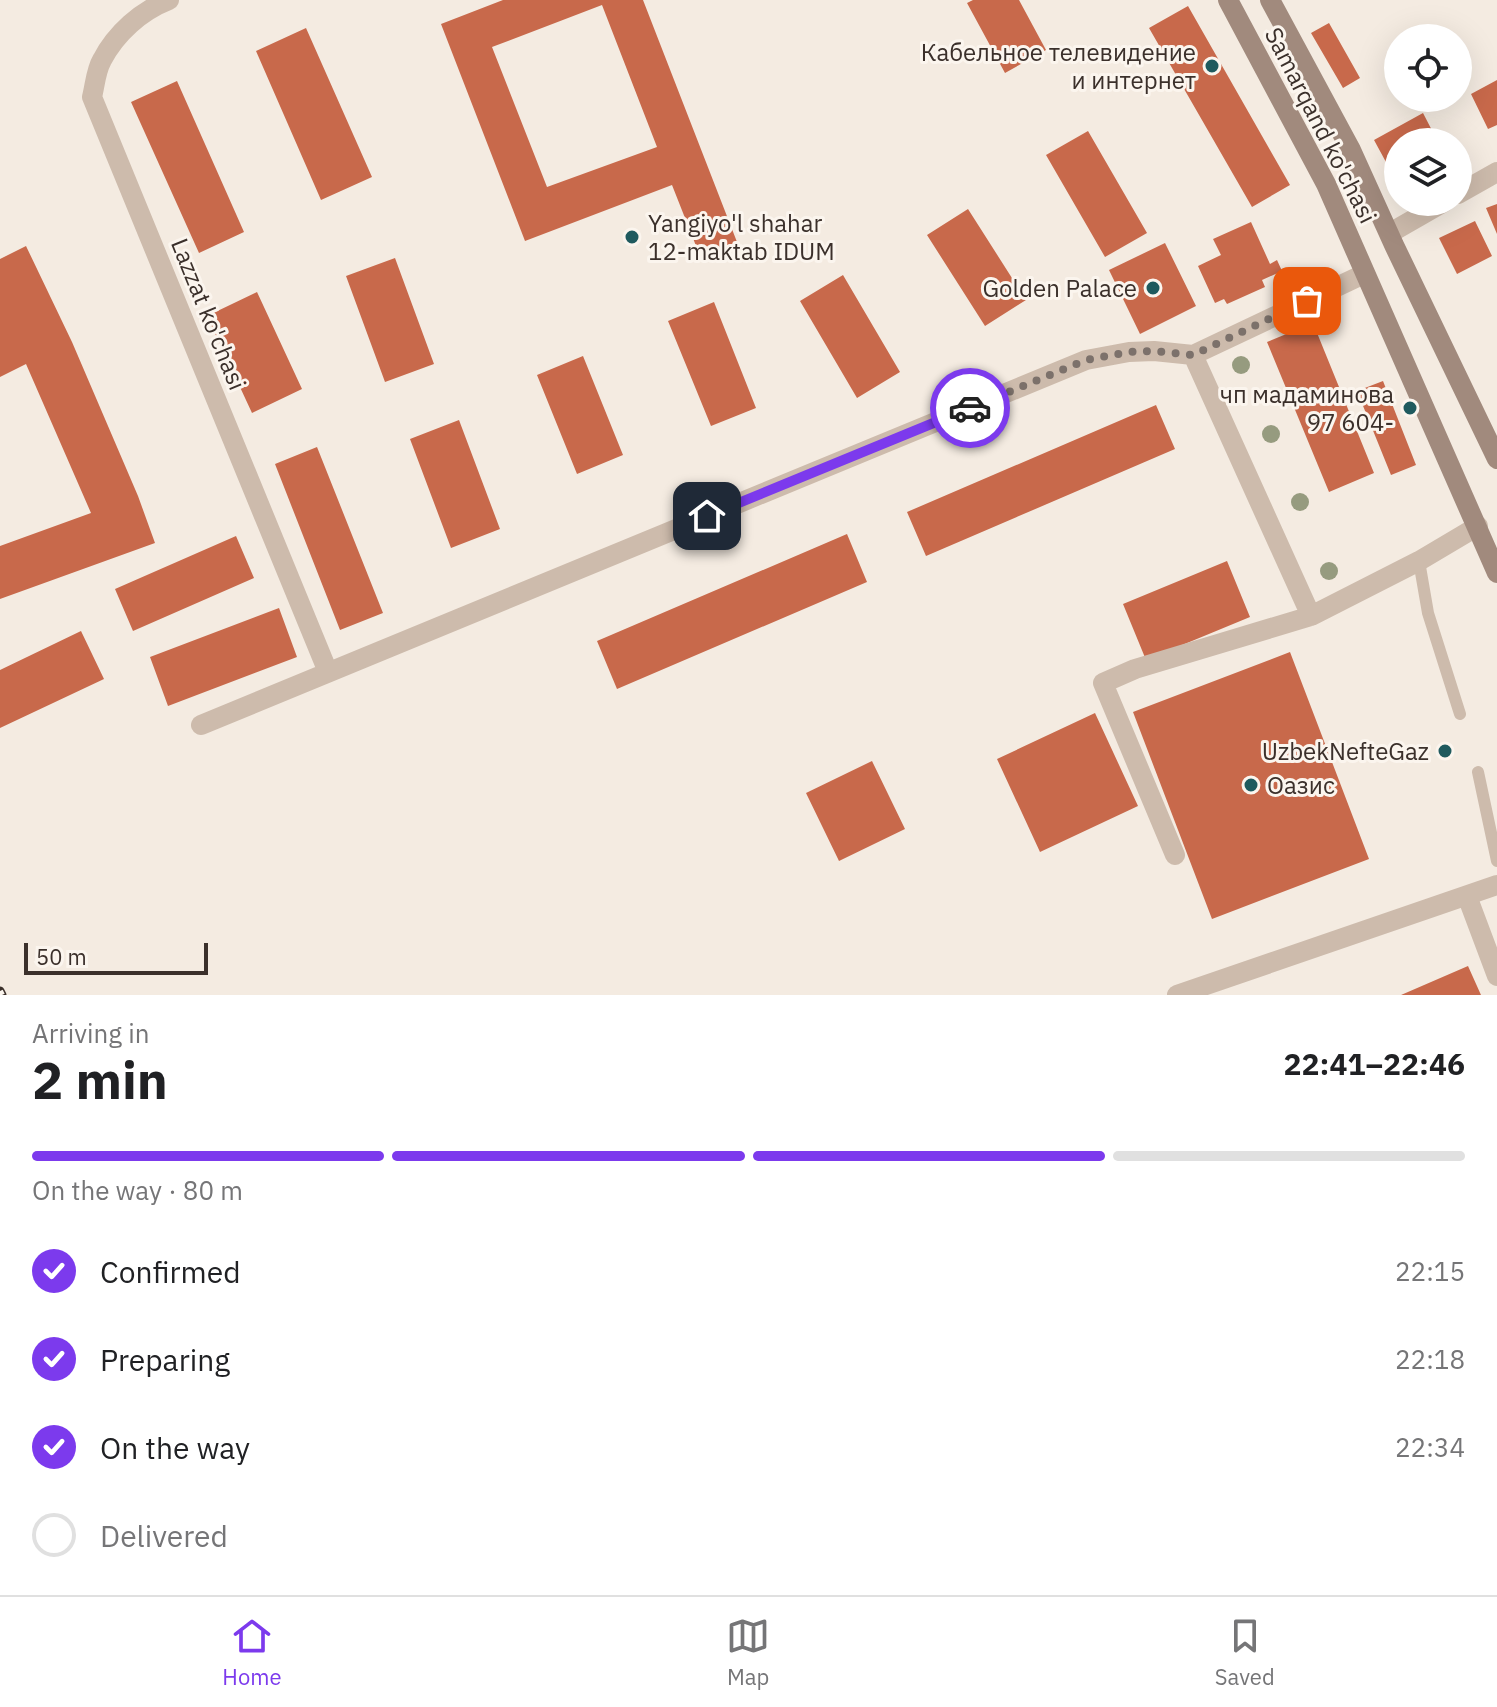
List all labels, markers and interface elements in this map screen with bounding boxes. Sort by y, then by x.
street label: Samarqand ko'chasi [1258,22,1384,228]
map controls [1384,24,1472,216]
button: locate [1384,24,1472,112]
place label: Кабельное телевидение и интернет [921,36,1196,96]
marker: Кабельное телевидение и интернет [1203,57,1221,75]
button: layers [1384,128,1472,216]
place label: Yangiyo'l shahar 12-maktab IDUM [648,207,835,267]
marker: Yangiyo'l shahar 12-maktab IDUM [623,228,641,246]
street label: Lazzat ko'chasi [164,233,254,395]
pin [1273,267,1341,335]
place label: Golden Palace [982,272,1137,304]
marker: Golden Palace [1144,279,1162,297]
icon: bag [1285,279,1329,323]
courier [930,368,1010,448]
place label: чп мадаминова 97 604- [1220,378,1394,438]
icon: car [948,386,992,430]
marker: чп мадаминова 97 604- [1401,399,1419,417]
pin [673,482,741,550]
icon: home [685,494,729,538]
place label: UzbekNefteGaz [1262,735,1429,767]
marker: UzbekNefteGaz [1436,742,1454,760]
place label: Оазис [1267,769,1335,801]
marker: Оазис [1242,776,1260,794]
scale bar [24,939,208,975]
text: 50 m [36,942,87,971]
text: Arriving in [32,1016,149,1050]
text: 22:41–22:46 [1284,1044,1465,1083]
text: 2 min [32,1046,168,1113]
text: On the way · 80 m [32,1173,243,1207]
icon: check [32,1249,76,1293]
text: Confirmed [100,1252,241,1291]
text: 22:15 [1395,1254,1465,1288]
icon: check [32,1337,76,1381]
text: Preparing [100,1340,230,1379]
text: 22:18 [1395,1342,1465,1376]
icon: check [32,1425,76,1469]
text: On the way [100,1428,250,1467]
text: 22:34 [1395,1430,1465,1464]
text: Delivered [100,1516,228,1555]
tab: Home [222,1614,282,1691]
tab: Map [726,1614,770,1691]
tab: Saved [1215,1614,1275,1691]

